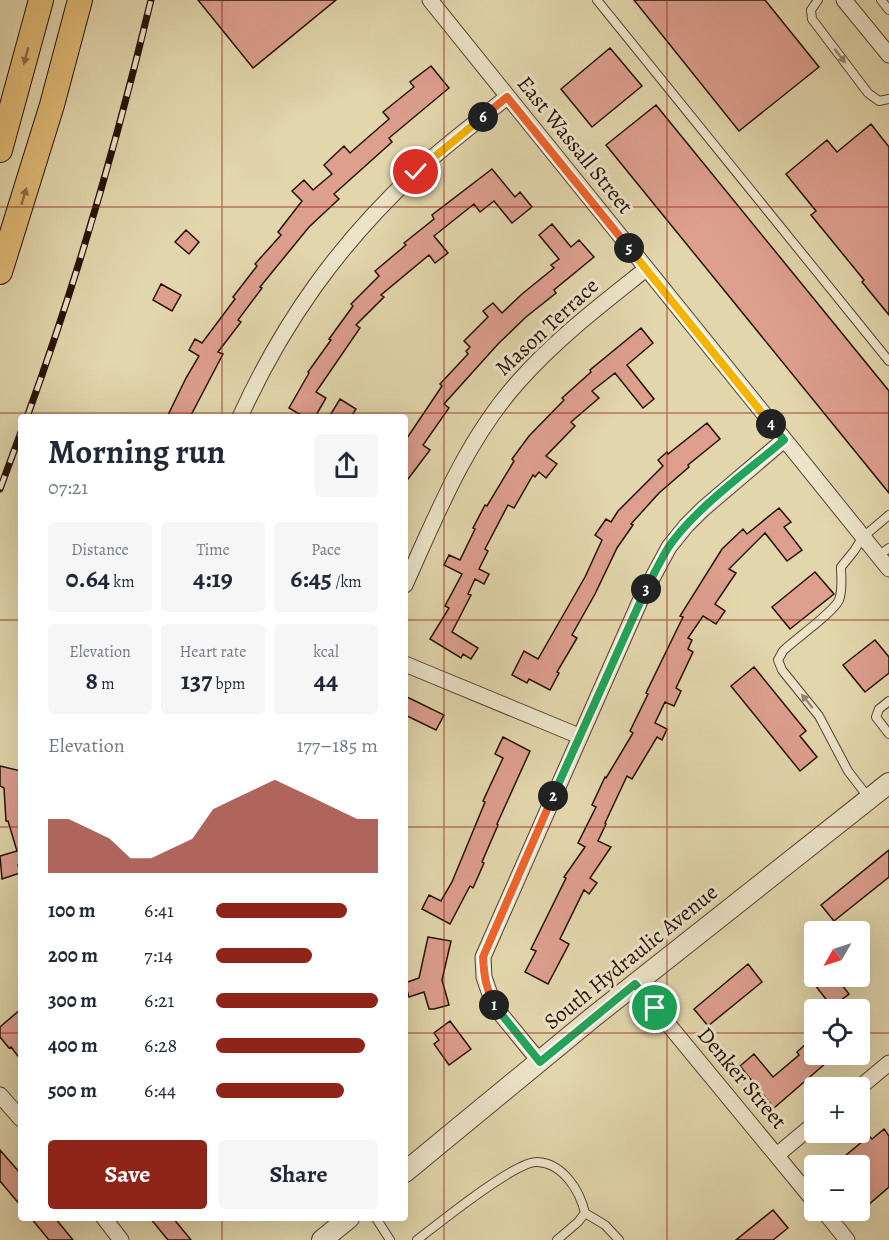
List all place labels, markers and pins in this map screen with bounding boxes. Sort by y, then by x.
pin: 6 [468,102,498,132]
pin [390,146,441,197]
pin: 5 [614,233,644,263]
pin: 4 [756,409,786,439]
pin: 3 [631,574,661,604]
pin: 2 [538,781,568,811]
pin [629,982,680,1033]
pin: 1 [479,990,509,1020]

